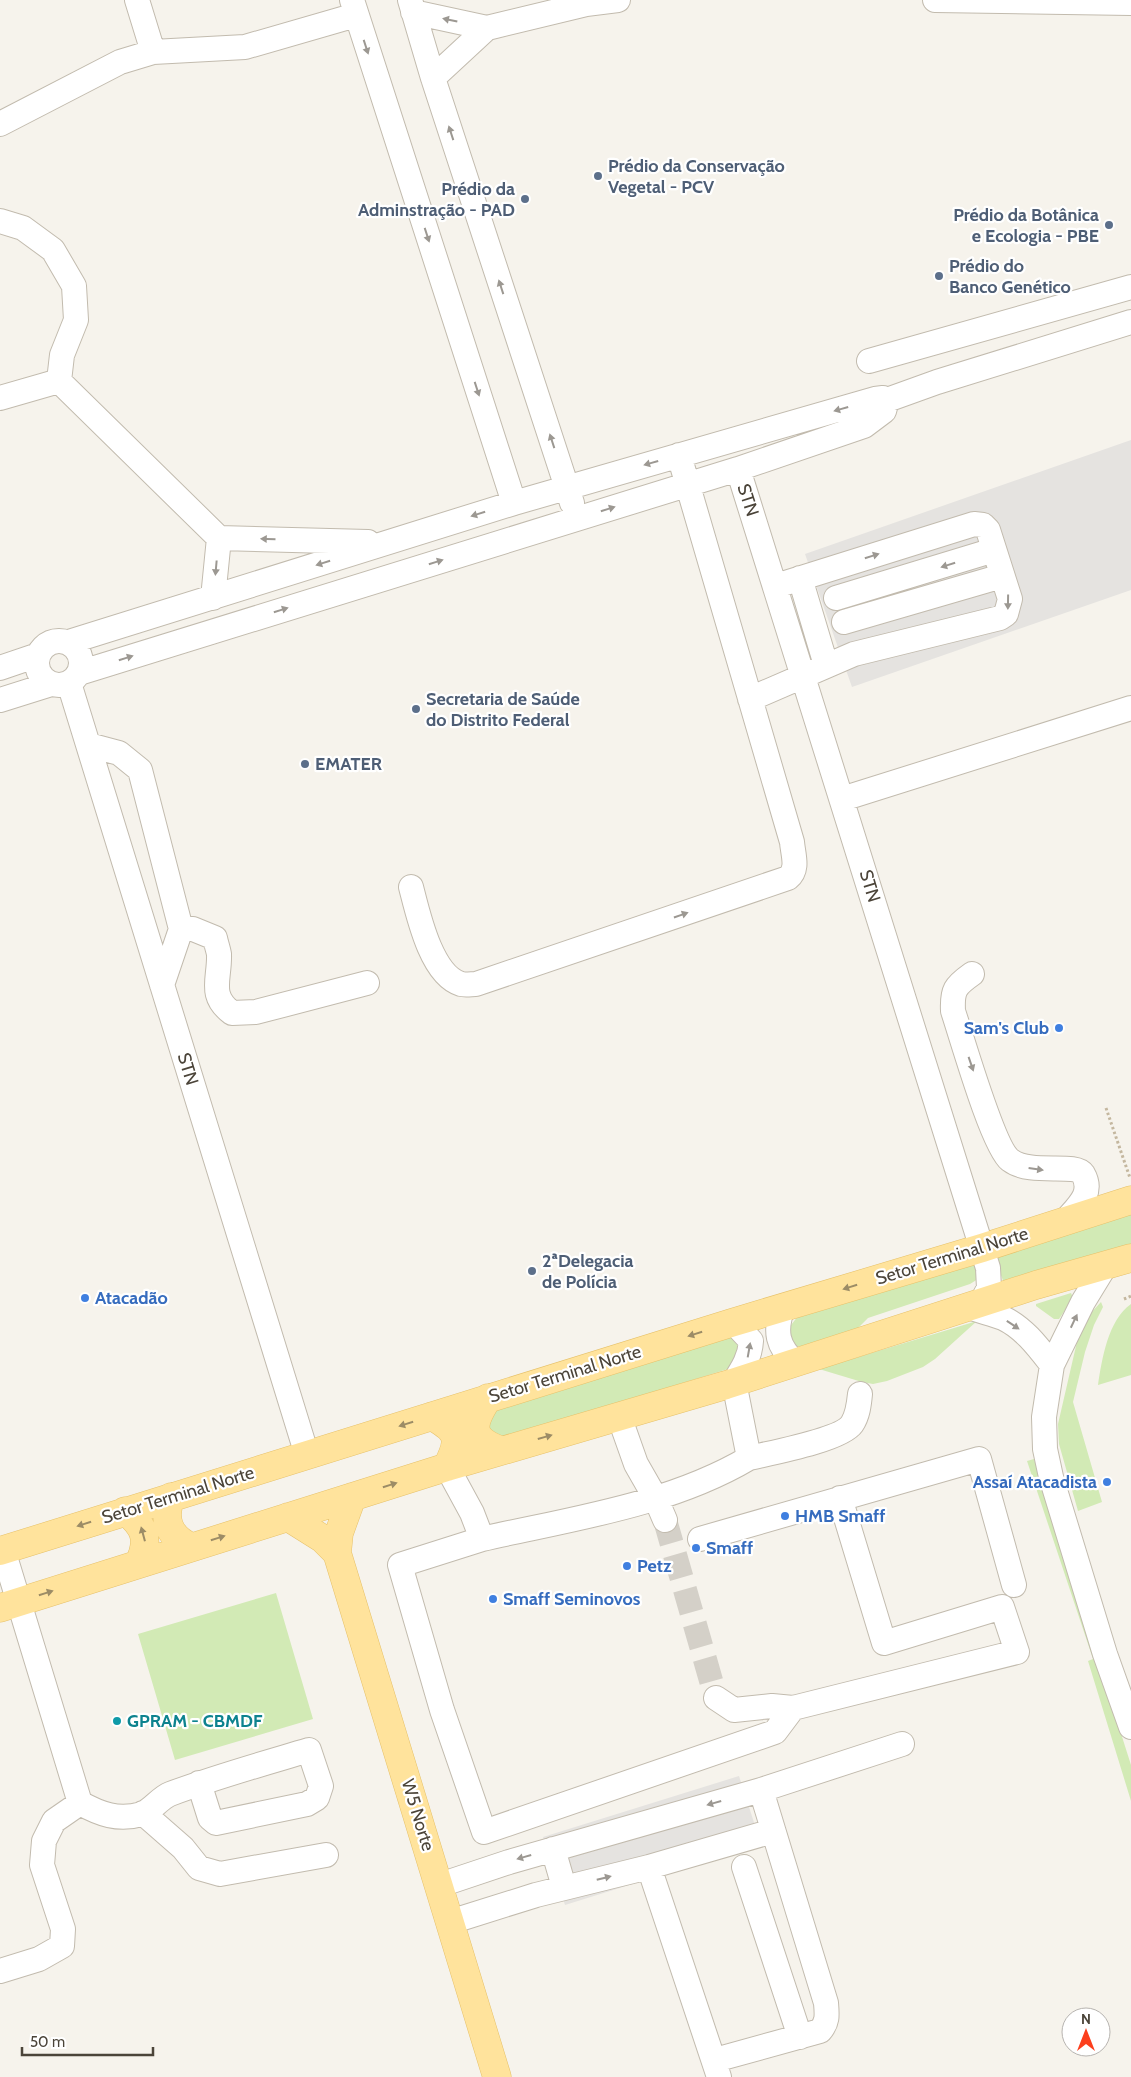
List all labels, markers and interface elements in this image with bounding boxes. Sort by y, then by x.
one-way arrow [442,15,458,23]
one-way arrow [363,39,371,54]
one-way arrow [447,125,454,140]
place label: Prédio da Conservação Vegetal - PCV [608,155,785,198]
marker: Prédio da Conservação Vegetal - PCV [592,170,604,182]
place label: Prédio da Adminstração - PAD [358,178,515,221]
marker: Prédio da Adminstração - PAD [519,193,531,205]
place label: Prédio da Botânica e Ecologia - PBE [953,204,1099,247]
marker: Prédio da Botânica e Ecologia - PBE [1103,219,1115,231]
one-way arrow [424,227,431,242]
place label: Prédio do Banco Genético [949,255,1071,298]
marker: Prédio do Banco Genético [933,270,945,282]
one-way arrow [497,279,505,294]
one-way arrow [474,382,481,397]
one-way arrow [833,405,848,413]
one-way arrow [548,434,555,449]
one-way arrow [643,460,658,468]
street label: STN [732,481,764,519]
one-way arrow [601,504,616,512]
one-way arrow [471,511,486,519]
one-way arrow [260,535,276,543]
one-way arrow [865,551,880,559]
one-way arrow [429,558,444,565]
one-way arrow [315,559,330,567]
one-way arrow [212,560,220,576]
one-way arrow [940,561,955,569]
one-way arrow [1004,594,1012,610]
one-way arrow [274,606,289,614]
one-way arrow [119,654,134,662]
place label: Secretaria de Saúde do Distrito Federal [426,688,580,731]
marker: Secretaria de Saúde do Distrito Federal [410,703,422,715]
place label: EMATER [315,753,383,775]
marker: EMATER [299,758,311,770]
street label: STN [855,867,885,905]
one-way arrow [673,911,688,918]
place label: Sam's Club [964,1017,1049,1039]
marker: Sam's Club [1053,1022,1065,1034]
street label: STN [173,1050,203,1088]
one-way arrow [967,1057,975,1072]
one-way arrow [1029,1165,1045,1173]
street label: Setor Terminal Norte [873,1222,1031,1290]
place label: 2ªDelegacia de Polícia [542,1250,634,1293]
marker: 2ªDelegacia de Polícia [526,1265,538,1277]
one-way arrow [843,1284,858,1292]
place label: Atacadão [95,1287,168,1309]
marker: Atacadão [79,1292,91,1304]
one-way arrow [1071,1314,1079,1328]
one-way arrow [1007,1320,1020,1330]
one-way arrow [687,1330,702,1338]
street label: Setor Terminal Norte [486,1340,644,1408]
one-way arrow [746,1341,754,1357]
one-way arrow [398,1420,413,1428]
one-way arrow [538,1433,553,1441]
street label: Setor Terminal Norte [99,1461,257,1529]
place label: Assaí Atacadista [973,1471,1097,1493]
marker: Assaí Atacadista [1101,1476,1113,1488]
one-way arrow [382,1481,397,1488]
place label: HMB Smaff [795,1505,885,1527]
marker: HMB Smaff [779,1510,791,1522]
one-way arrow [76,1521,91,1529]
one-way arrow [138,1527,146,1542]
one-way arrow [211,1534,226,1542]
place label: Smaff [706,1537,753,1559]
marker: Smaff [690,1542,702,1554]
place label: Petz [637,1555,672,1577]
marker: Petz [621,1560,633,1572]
place label: Smaff Seminovos [503,1588,641,1610]
one-way arrow [39,1589,54,1596]
marker: Smaff Seminovos [487,1593,499,1605]
place label: GPRAM - CBMDF [127,1710,263,1732]
marker: GPRAM - CBMDF [111,1715,123,1727]
street label: W5 Norte [397,1776,439,1854]
one-way arrow [706,1799,722,1807]
one-way arrow [516,1854,531,1862]
one-way arrow [596,1873,611,1881]
north arrow [1061,2007,1111,2057]
text: N [1081,2010,1091,2028]
scale bar [22,2024,154,2056]
text: 50 m [30,2033,65,2051]

